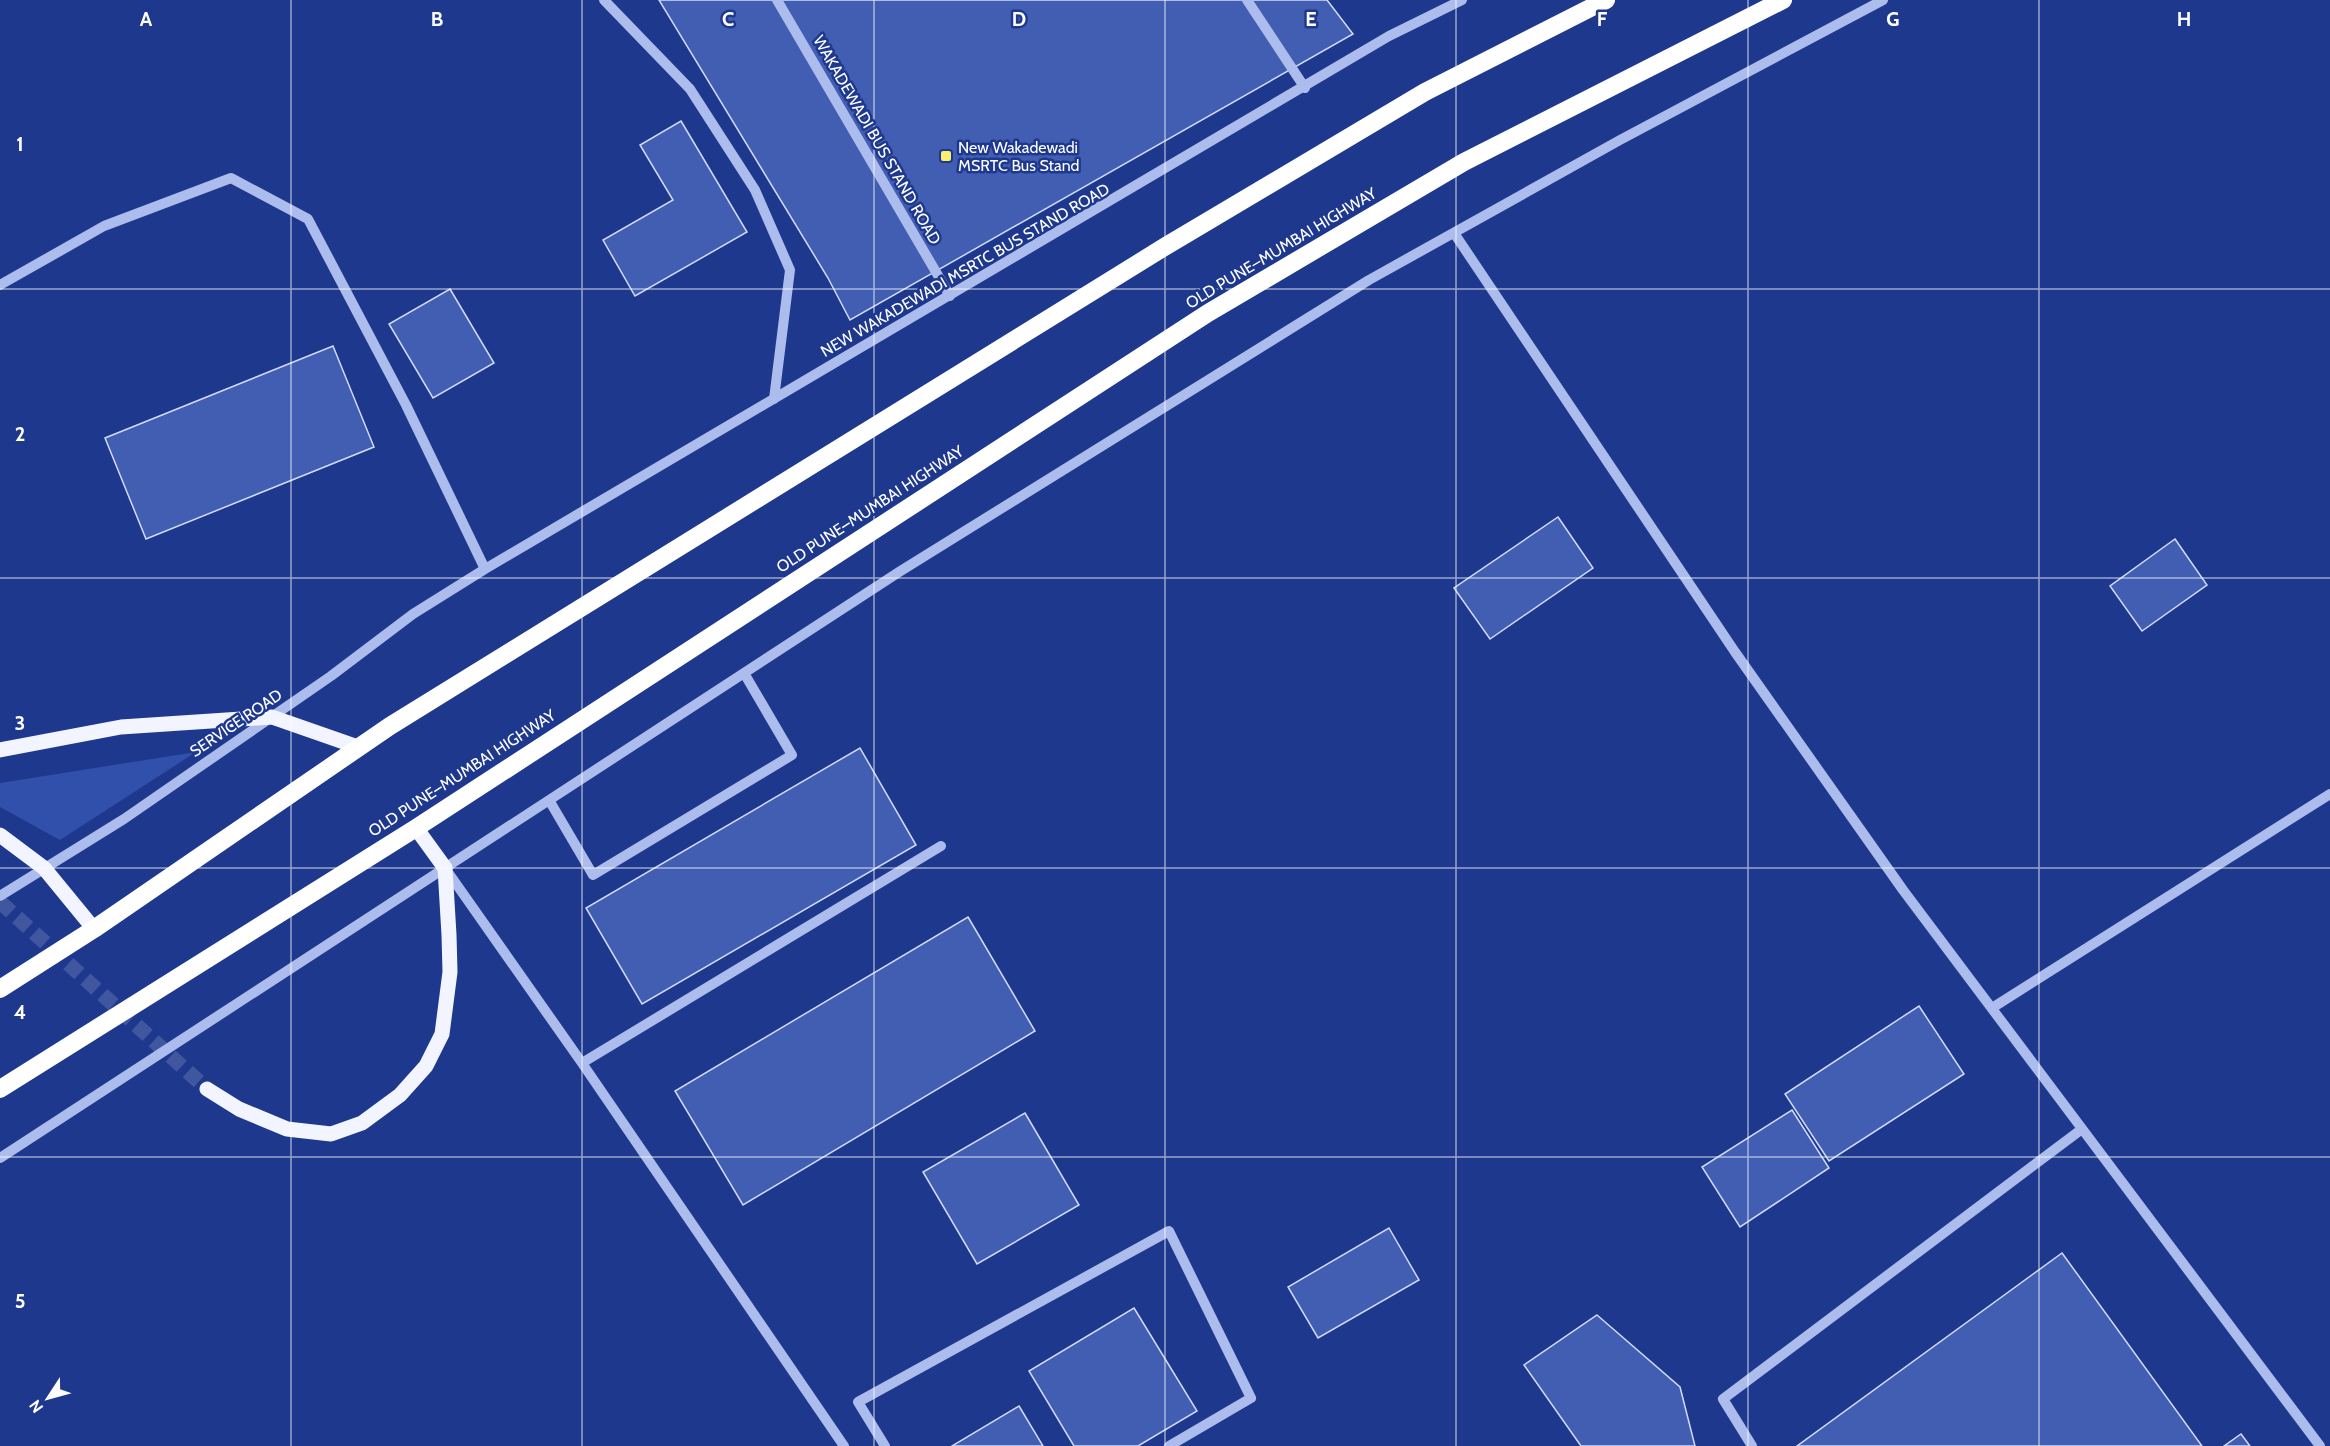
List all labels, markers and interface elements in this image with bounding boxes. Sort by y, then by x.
text: A [140,7,153,31]
text: B [431,7,443,31]
text: C [722,7,734,31]
text: D [1012,7,1026,31]
text: E [1305,7,1317,31]
text: F [1597,7,1608,31]
text: G [1886,7,1900,31]
text: H [2177,7,2191,31]
street label: WAKADEWADI BUS STAND ROAD [809,32,945,248]
text: 1 [16,132,24,156]
place label: New Wakadewadi MSRTC Bus Stand [958,138,1079,175]
marker: New Wakadewadi MSRTC Bus Stand [939,149,953,163]
street label: NEW WAKADEWADI MSRTC BUS STAND ROAD [817,179,1113,361]
street label: OLD PUNE–MUMBAI HIGHWAY [1182,183,1381,313]
text: 2 [15,422,25,446]
street label: OLD PUNE–MUMBAI HIGHWAY [773,441,968,577]
street label: SERVICE ROAD [186,685,286,761]
street label: OLD PUNE–MUMBAI HIGHWAY [365,705,560,841]
text: 3 [15,711,25,735]
text: 4 [14,1000,26,1024]
text: 5 [15,1289,25,1313]
north arrow [18,1368,78,1428]
text: N [25,1396,47,1417]

